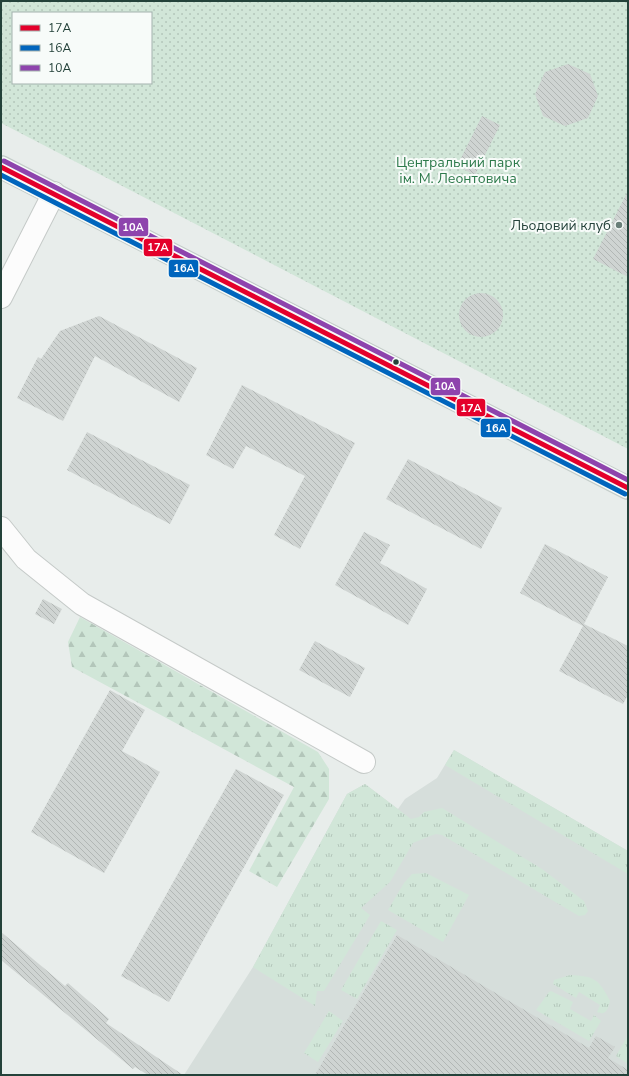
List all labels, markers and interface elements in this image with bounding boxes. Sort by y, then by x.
legend [12,12,152,84]
text: 17А [48,20,71,36]
text: 16А [48,40,71,56]
text: 10А [48,60,71,76]
park label: Центральний парк ім. М. Леонтовича [396,153,521,188]
place label: Льодовий клуб [511,216,611,235]
line badge: 10А [118,217,149,237]
text: 10А [122,220,145,235]
marker: Льодовий клуб [614,220,624,230]
line badge: 17А [143,238,173,257]
text: 17А [147,240,170,255]
line badge: 16А [168,259,199,278]
text: 16А [173,261,196,276]
unlabelled marker [391,357,401,367]
line badge: 10А [430,377,461,396]
text: 10А [434,379,457,394]
line badge: 17А [456,398,486,417]
text: 17А [460,401,483,416]
line badge: 16А [480,418,511,438]
text: 16А [485,421,508,436]

